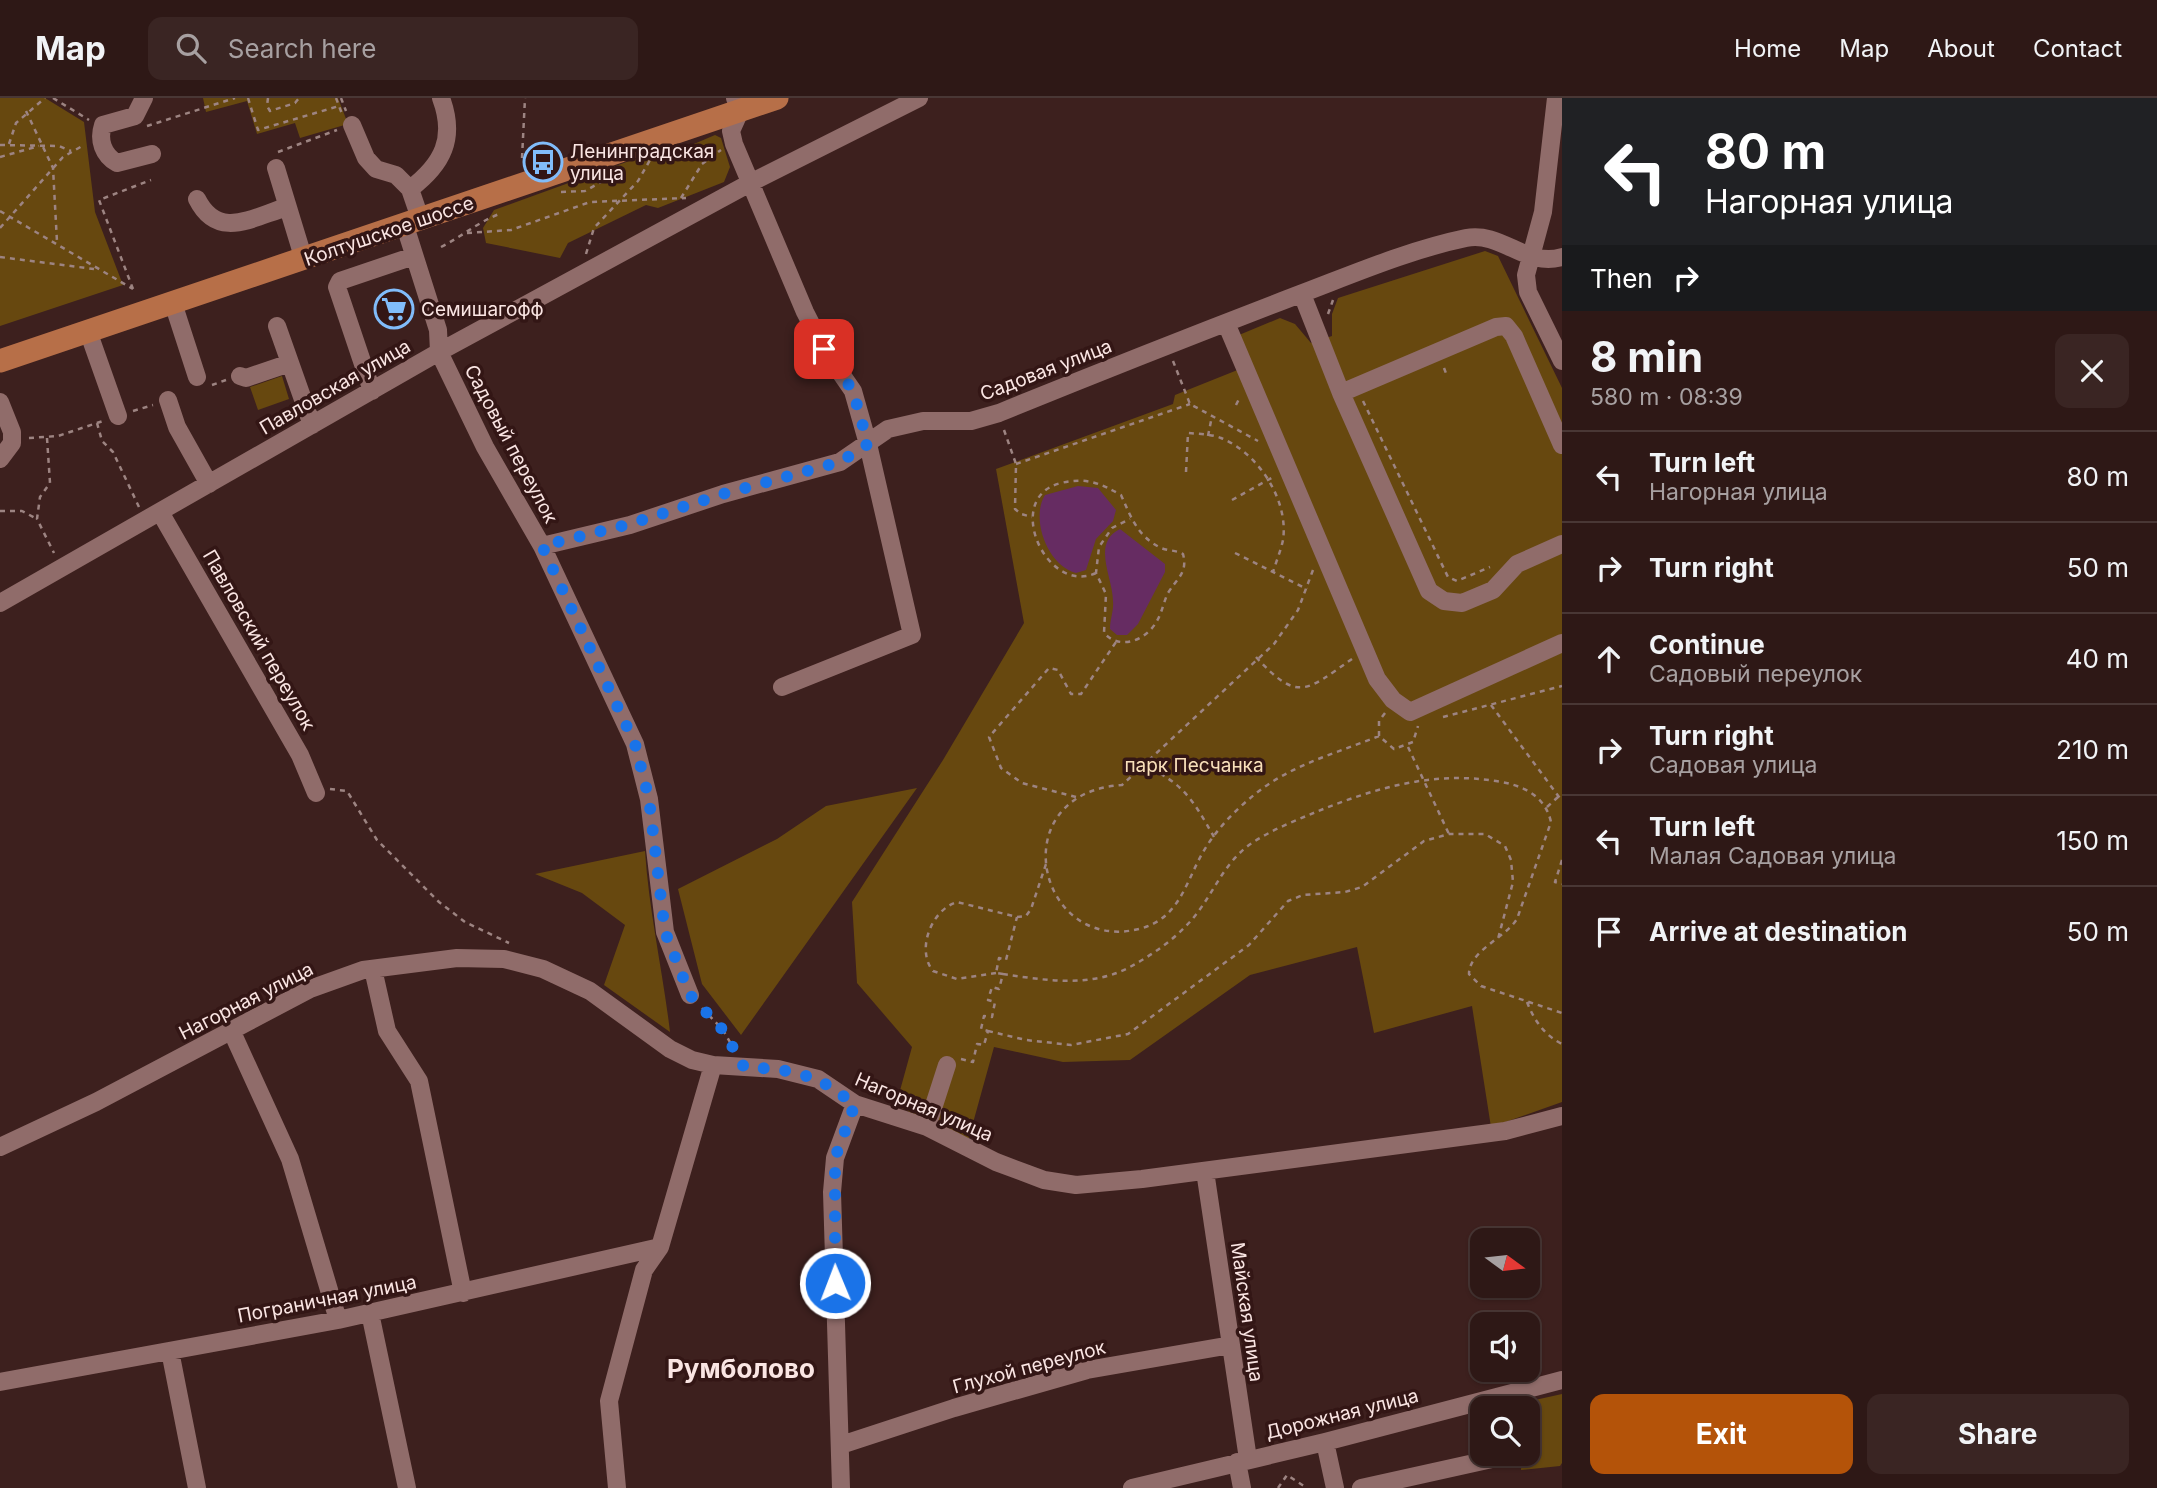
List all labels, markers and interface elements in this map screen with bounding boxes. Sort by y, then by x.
search box [148,17,638,80]
text: Map [35,28,106,68]
icon: search [172,29,210,67]
text: Search here [228,33,376,64]
text: Home [1734,34,1801,63]
text: Map [1839,34,1889,63]
text: About [1927,34,1995,63]
text: Contact [2033,34,2122,63]
text: 80 m [1705,122,1826,181]
icon: left [1590,126,1681,217]
place label: Ленинградская улица [570,140,714,185]
bus stop icon: Ленинградская улица [522,141,564,183]
text: Нагорная улица [1705,182,1954,221]
street label: Колтушское шоссе [301,191,477,271]
icon: right [1667,259,1705,297]
text: Then [1590,263,1653,294]
supermarket icon: Семишагофф [373,288,415,330]
place label: Семишагофф [421,298,544,321]
pin [794,319,854,379]
icon: arrive [805,330,843,368]
text: 8 min [1590,331,1703,382]
street label: Павловская улица [256,334,414,440]
street label: Садовая улица [977,334,1115,406]
button: close [2055,334,2129,408]
street label: Садовый переулок [459,361,563,528]
text: 580 m · 08:39 [1590,383,1743,411]
text: Turn left [1649,447,1755,478]
icon: left [1590,458,1628,496]
text: 80 m [2066,461,2129,492]
text: Нагорная улица [1649,478,1828,506]
street label: Павловский переулок [198,546,320,735]
icon: right [1590,549,1628,587]
text: Turn right [1649,552,1774,583]
text: 50 m [2067,552,2129,583]
text: Continue [1649,629,1765,660]
icon: ahead [1590,640,1628,678]
text: 40 m [2066,643,2129,674]
text: Садовый переулок [1649,660,1862,688]
text: Turn right [1649,720,1774,751]
icon: right [1590,731,1628,769]
text: 210 m [2056,734,2129,765]
text: Садовая улица [1649,751,1817,779]
park label: парк Песчанка [1124,754,1264,777]
text: Turn left [1649,811,1755,842]
icon: left [1590,822,1628,860]
text: 150 m [2056,825,2129,856]
text: Малая Садовая улица [1649,842,1897,870]
icon: arrive [1590,913,1628,951]
text: Arrive at destination [1649,916,1908,947]
text: 50 m [2067,916,2129,947]
street label: Нагорная улица [175,957,317,1045]
street label: Нагорная улица [852,1068,996,1146]
north arrow [1470,1228,1540,1298]
map controls [1470,1228,1540,1466]
street label: Майская улица [1226,1241,1268,1383]
position arrow [798,1246,872,1320]
street label: Пограничная улица [236,1270,418,1328]
button: sound [1470,1312,1540,1382]
street label: Глухой переулок [950,1335,1109,1398]
district label: Румболово [667,1353,815,1384]
street label: Дорожная улица [1263,1384,1421,1444]
button: Exit [1590,1394,1853,1474]
button: Share [1867,1394,2129,1474]
button: search [1470,1396,1540,1466]

